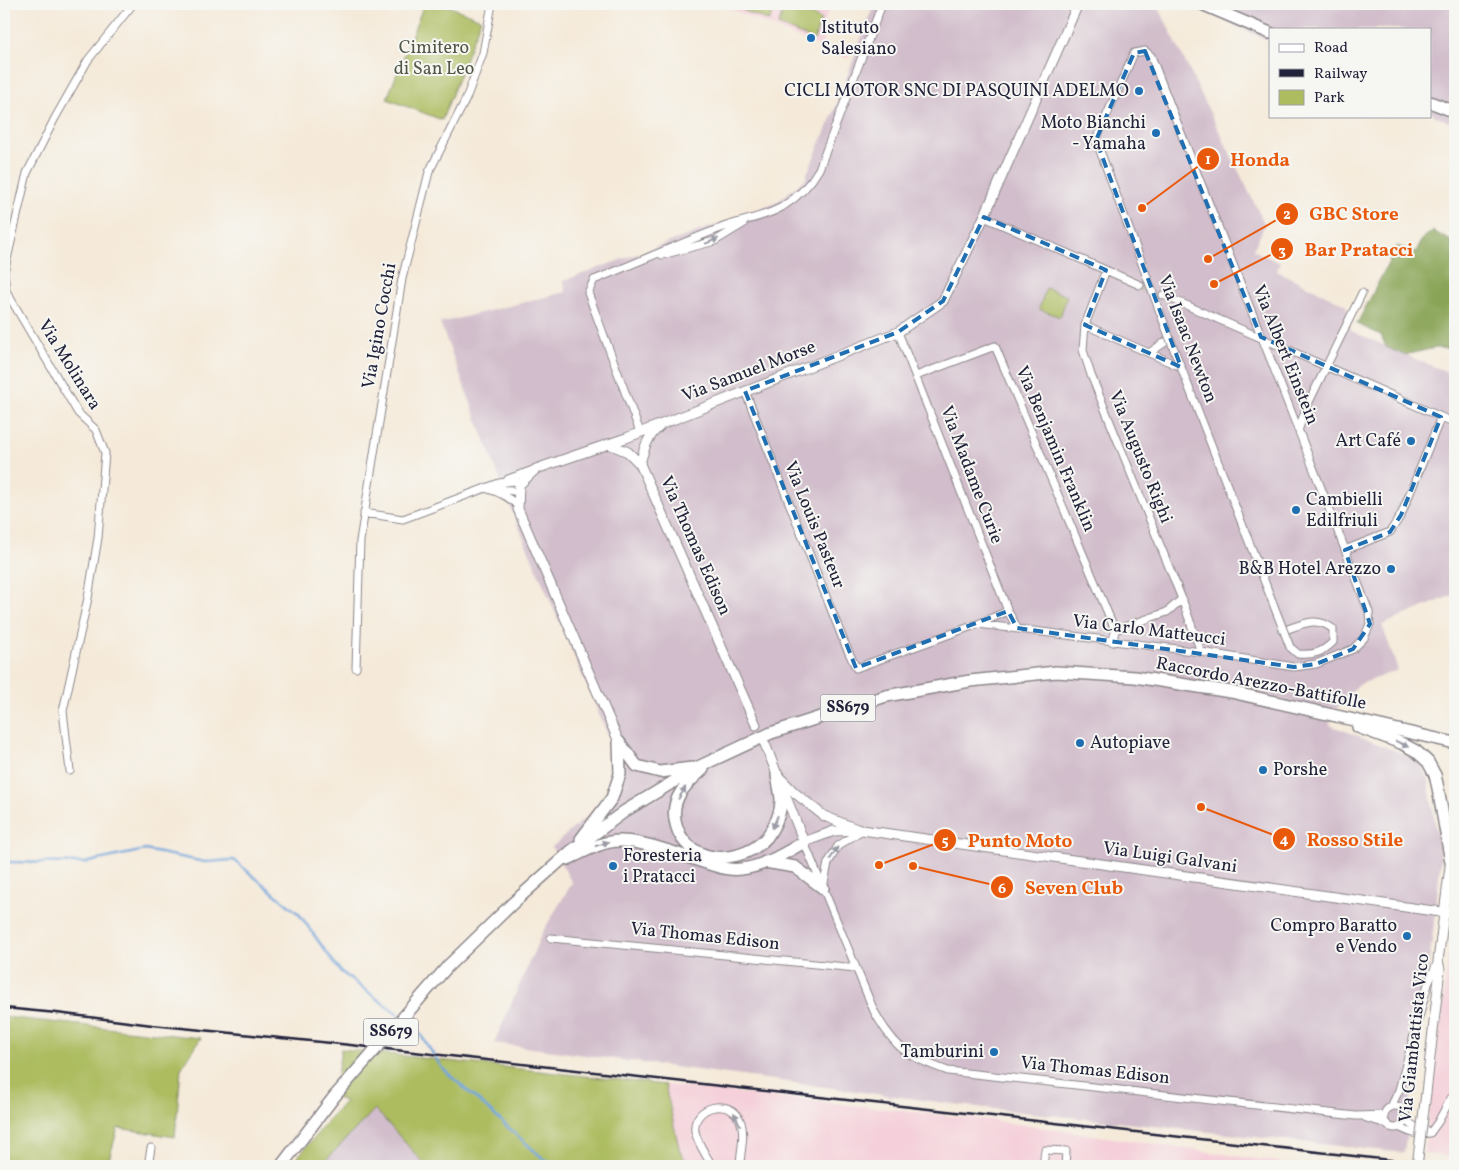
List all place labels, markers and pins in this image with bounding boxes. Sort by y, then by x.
place label: Istituto Salesiano [821,16,896,62]
marker: Istituto Salesiano [805,32,817,44]
place label: CICLI MOTOR SNC DI PASQUINI ADELMO [784,79,1129,104]
marker: CICLI MOTOR SNC DI PASQUINI ADELMO [1133,85,1145,97]
place label: Moto Bianchi - Yamaha [1041,111,1146,157]
marker: Moto Bianchi - Yamaha [1150,127,1162,139]
callout: Honda [1195,142,1300,176]
callout: GBC Store [1274,197,1409,231]
callout: Bar Pratacci [1269,232,1424,266]
place label: Art Café [1335,429,1401,454]
marker: Art Café [1405,435,1417,447]
place label: Cambielli Edilfriuli [1306,488,1383,534]
marker: Cambielli Edilfriuli [1290,504,1302,516]
place label: B&B Hotel Arezzo [1238,557,1381,582]
marker: B&B Hotel Arezzo [1385,563,1397,575]
place label: Autopiave [1090,731,1170,756]
marker: Autopiave [1074,737,1086,749]
place label: Porshe [1273,758,1327,783]
marker: Porshe [1257,764,1269,776]
callout: Rosso Stile [1272,822,1413,856]
callout: Punto Moto [932,823,1082,857]
place label: Foresteria i Pratacci [623,844,702,890]
marker: Foresteria i Pratacci [607,860,619,872]
callout: Seven Club [990,870,1133,904]
place label: Compro Baratto e Vendo [1270,914,1397,960]
marker: Compro Baratto e Vendo [1401,930,1413,942]
place label: Tamburini [901,1040,984,1065]
marker: Tamburini [988,1046,1000,1058]

